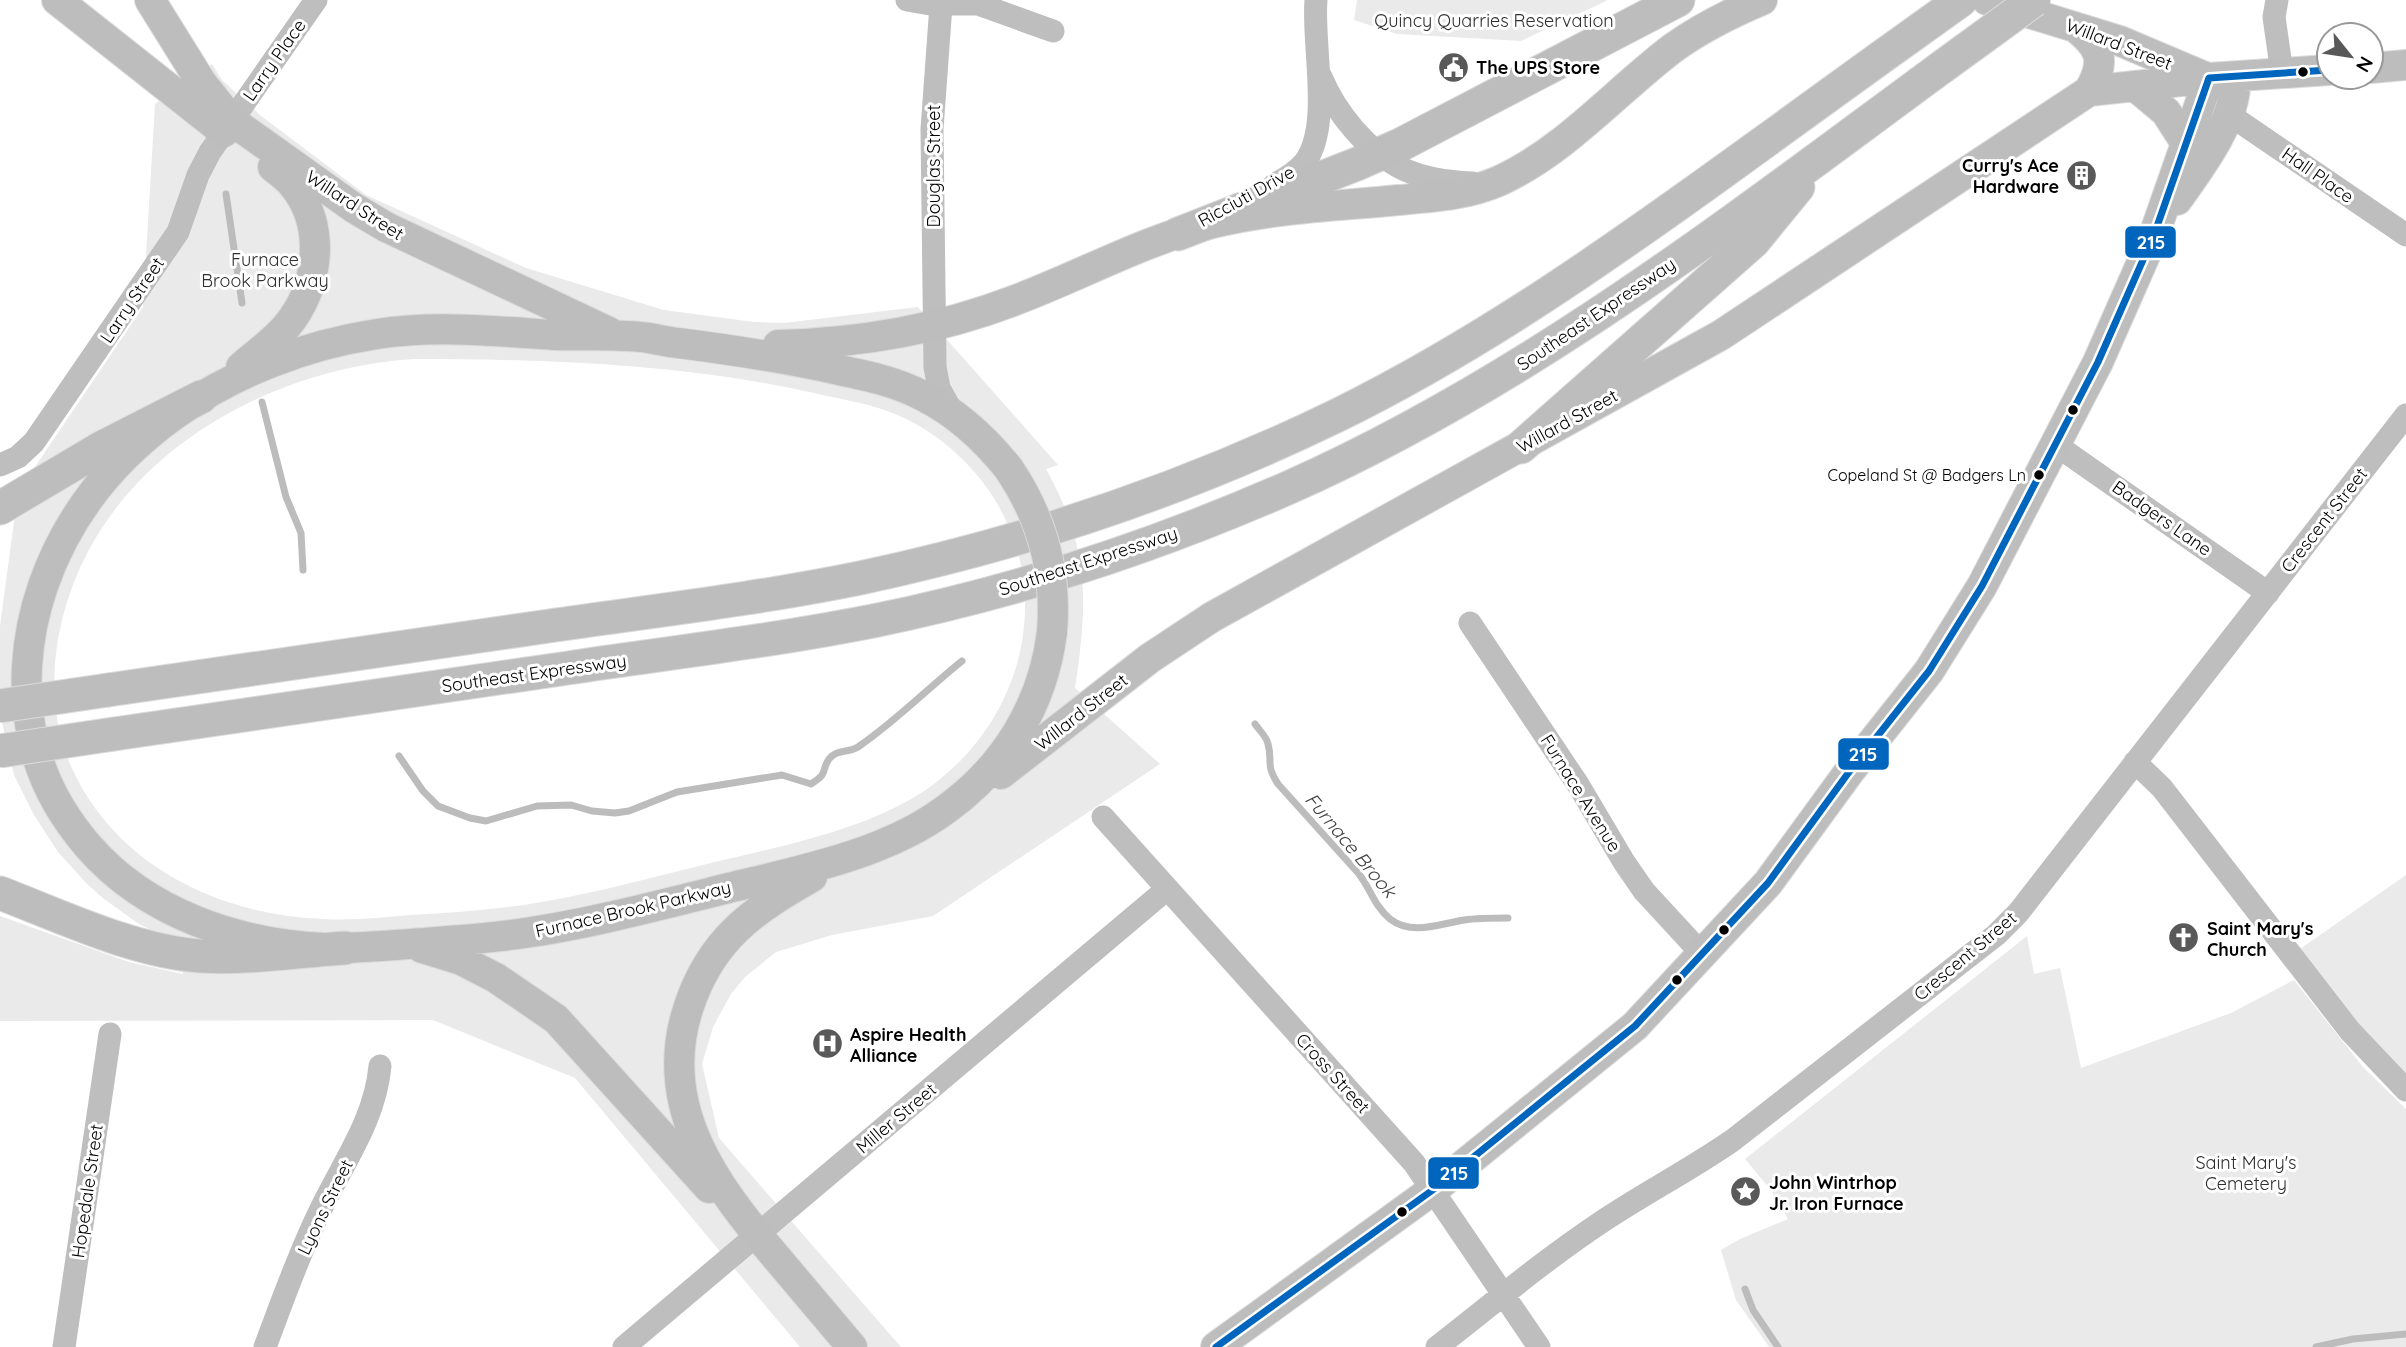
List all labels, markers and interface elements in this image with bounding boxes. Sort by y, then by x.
park label: Quincy Quarries Reservation [1374,9,1614,32]
street label: Willard Street [2063,13,2175,75]
street label: Larry Place [237,15,311,105]
north arrow [2315,21,2385,91]
public building icon: The UPS Store [1436,50,1470,84]
text: N [2351,52,2379,77]
place label: The UPS Store [1476,56,1600,79]
unlabelled marker [2296,65,2310,79]
street label: Douglas Street [922,105,945,227]
street label: Hall Place [2278,142,2358,208]
place label: Curry's Ace Hardware [1962,154,2059,198]
building icon: Curry's Ace Hardware [2065,158,2099,192]
street label: Ricciuti Drive [1194,160,1298,232]
street label: Willard Street [302,165,408,245]
line badge: 215 [2124,225,2177,259]
text: 215 [2136,230,2166,254]
park label: Furnace Brook Parkway [201,248,329,292]
street label: Southeast Expressway [1512,252,1680,376]
street label: Larry Street [95,253,169,347]
street label: Willard Street [1512,384,1622,458]
unlabelled marker [2066,403,2080,417]
street label: Crescent Street [2276,463,2372,577]
place label: Copeland St @ Badgers Ln [1827,465,2026,485]
marker: Copeland St @ Badgers Ln [2032,468,2046,482]
street label: Badgers Lane [2108,475,2216,561]
street label: Southeast Expressway [996,521,1180,601]
street label: Southeast Expressway [440,649,628,697]
street label: Willard Street [1030,668,1132,756]
street label: Furnace Avenue [1536,730,1626,856]
line badge: 215 [1837,737,1890,771]
text: 215 [1848,742,1878,766]
water label: Furnace Brook [1300,788,1403,904]
street label: Furnace Brook Parkway [533,875,733,943]
street label: Crescent Street [1909,906,2021,1006]
place label: Saint Mary's Church [2207,917,2314,961]
church icon: Saint Mary's Church [2167,921,2201,955]
unlabelled marker [1717,923,1731,937]
unlabelled marker [1670,973,1684,987]
place label: Aspire Health Alliance [850,1023,966,1067]
hospital icon: Aspire Health Alliance [810,1027,844,1061]
street label: Cross Street [1291,1028,1375,1118]
street label: Miller Street [851,1078,941,1158]
street label: Hopedale Street [66,1123,108,1259]
park label: Saint Mary's Cemetery [2195,1151,2297,1195]
street label: Lyons Street [292,1156,358,1258]
line badge: 215 [1427,1156,1480,1190]
text: 215 [1439,1161,1469,1185]
place label: John Wintrhop Jr. Iron Furnace [1769,1171,1904,1215]
place icon: John Wintrhop Jr. Iron Furnace [1729,1175,1763,1209]
unlabelled marker [1395,1205,1409,1219]

